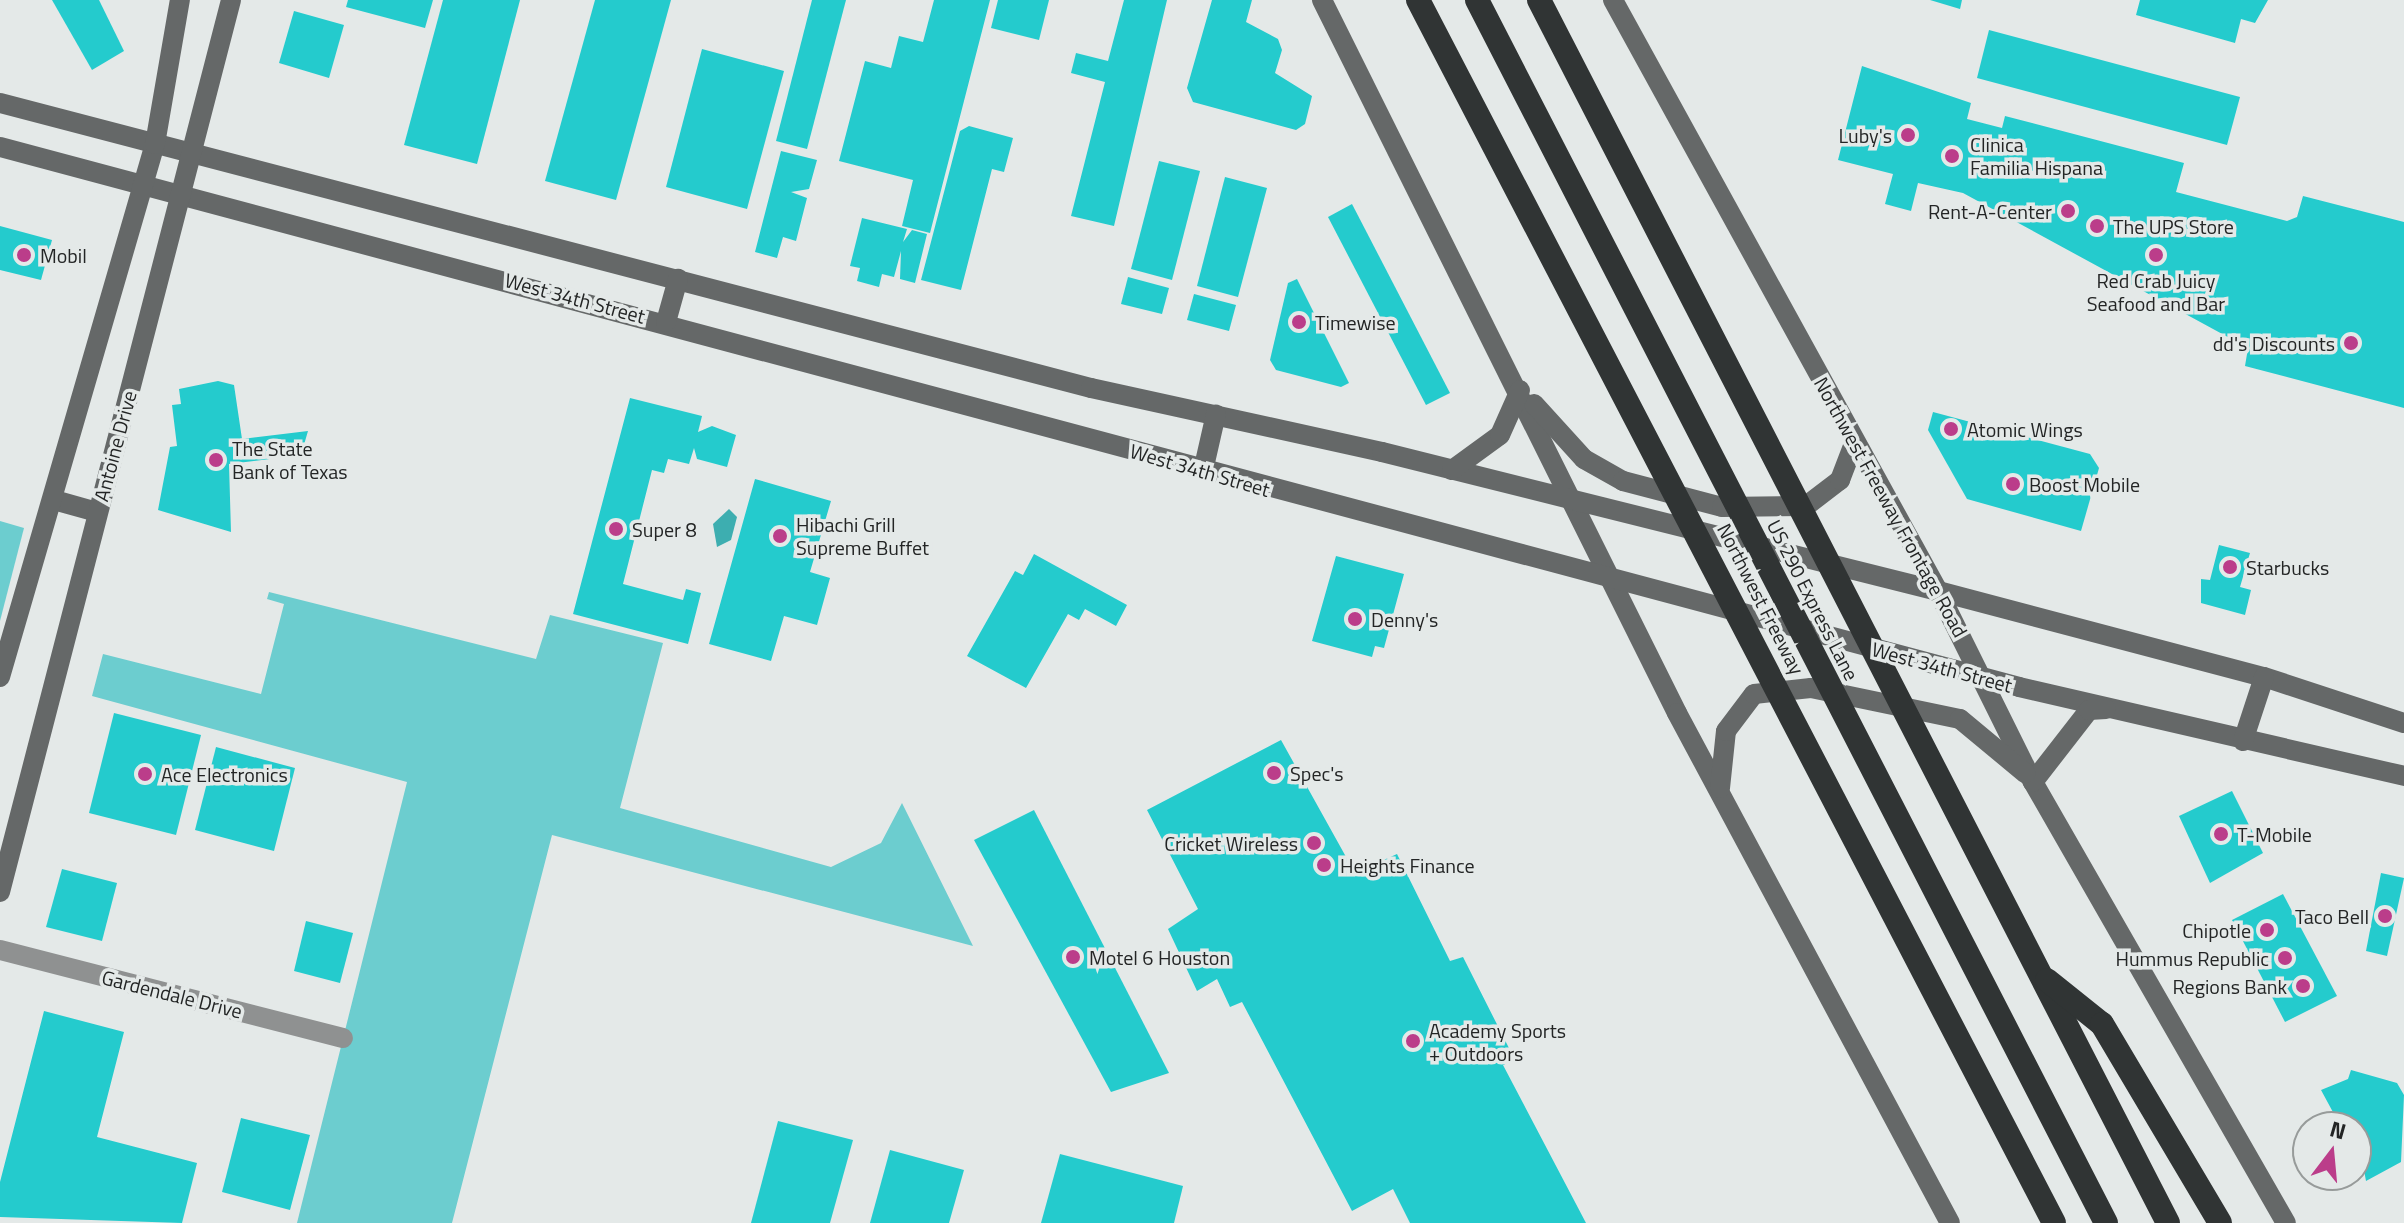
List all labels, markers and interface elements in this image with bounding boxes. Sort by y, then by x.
place label: Luby's [1839,123,1892,147]
marker: Luby's [1899,126,1917,144]
place label: Clinica Familia Hispana [1970,132,2103,179]
marker: Clinica Familia Hispana [1941,145,1963,167]
place label: Rent-A-Center [1928,199,2052,223]
marker: Rent-A-Center [2059,202,2077,220]
place label: The UPS Store [2113,214,2234,238]
marker: The UPS Store [2088,217,2106,235]
place label: Mobil [40,243,87,267]
marker: Mobil [15,246,33,264]
marker: Red Crab Juicy Seafood and Bar [2147,246,2165,264]
street label: West 34th Street [502,268,648,328]
place label: Red Crab Juicy Seafood and Bar [2087,268,2225,315]
place label: Timewise [1315,310,1396,334]
marker: Timewise [1290,313,1308,331]
place label: dd's Discounts [2213,331,2335,355]
marker: dd's Discounts [2342,334,2360,352]
street label: Northwest Freeway Frontage Road [1809,373,1973,641]
street label: Antoine Drive [89,388,141,504]
place label: Atomic Wings [1967,417,2083,441]
marker: Atomic Wings [1942,420,1960,438]
place label: The State Bank of Texas [232,436,348,483]
street label: West 34th Street [1127,439,1273,501]
marker: The State Bank of Texas [207,451,225,469]
place label: Boost Mobile [2029,472,2140,496]
marker: Boost Mobile [2004,475,2022,493]
place label: Hibachi Grill Supreme Buffet [796,512,929,559]
street label: US 290 Express Lane [1762,516,1864,684]
place label: Super 8 [632,517,697,541]
marker: Super 8 [607,520,625,538]
street label: Northwest Freeway [1713,520,1809,678]
marker: Hibachi Grill Supreme Buffet [771,527,789,545]
place label: Starbucks [2246,555,2329,579]
marker: Starbucks [2221,558,2239,576]
place label: Denny's [1371,607,1438,631]
marker: Denny's [1346,610,1364,628]
street label: West 34th Street [1869,637,2015,697]
place label: Spec's [1290,761,1344,785]
place label: Ace Electronics [161,762,288,786]
marker: Spec's [1265,764,1283,782]
marker: Ace Electronics [136,765,154,783]
place label: T-Mobile [2237,822,2312,846]
marker: T-Mobile [2212,825,2230,843]
place label: Cricket Wireless [1164,831,1298,855]
marker: Cricket Wireless [1305,834,1323,852]
place label: Heights Finance [1340,853,1475,877]
marker: Heights Finance [1315,856,1333,874]
place label: Taco Bell [2295,904,2369,928]
marker: Taco Bell [2376,907,2394,925]
place label: Chipotle [2182,918,2251,942]
marker: Chipotle [2258,921,2276,939]
place label: Motel 6 Houston [1089,945,1230,969]
place label: Hummus Republic [2115,946,2269,970]
marker: Motel 6 Houston [1064,948,1082,966]
marker: Hummus Republic [2276,949,2294,967]
street label: Gardendale Drive [99,965,245,1023]
place label: Regions Bank [2172,974,2287,998]
marker: Regions Bank [2294,977,2312,995]
place label: Academy Sports + Outdoors [1429,1018,1566,1065]
marker: Academy Sports + Outdoors [1404,1032,1422,1050]
north arrow [2292,1111,2372,1191]
text: N [2326,1111,2350,1148]

